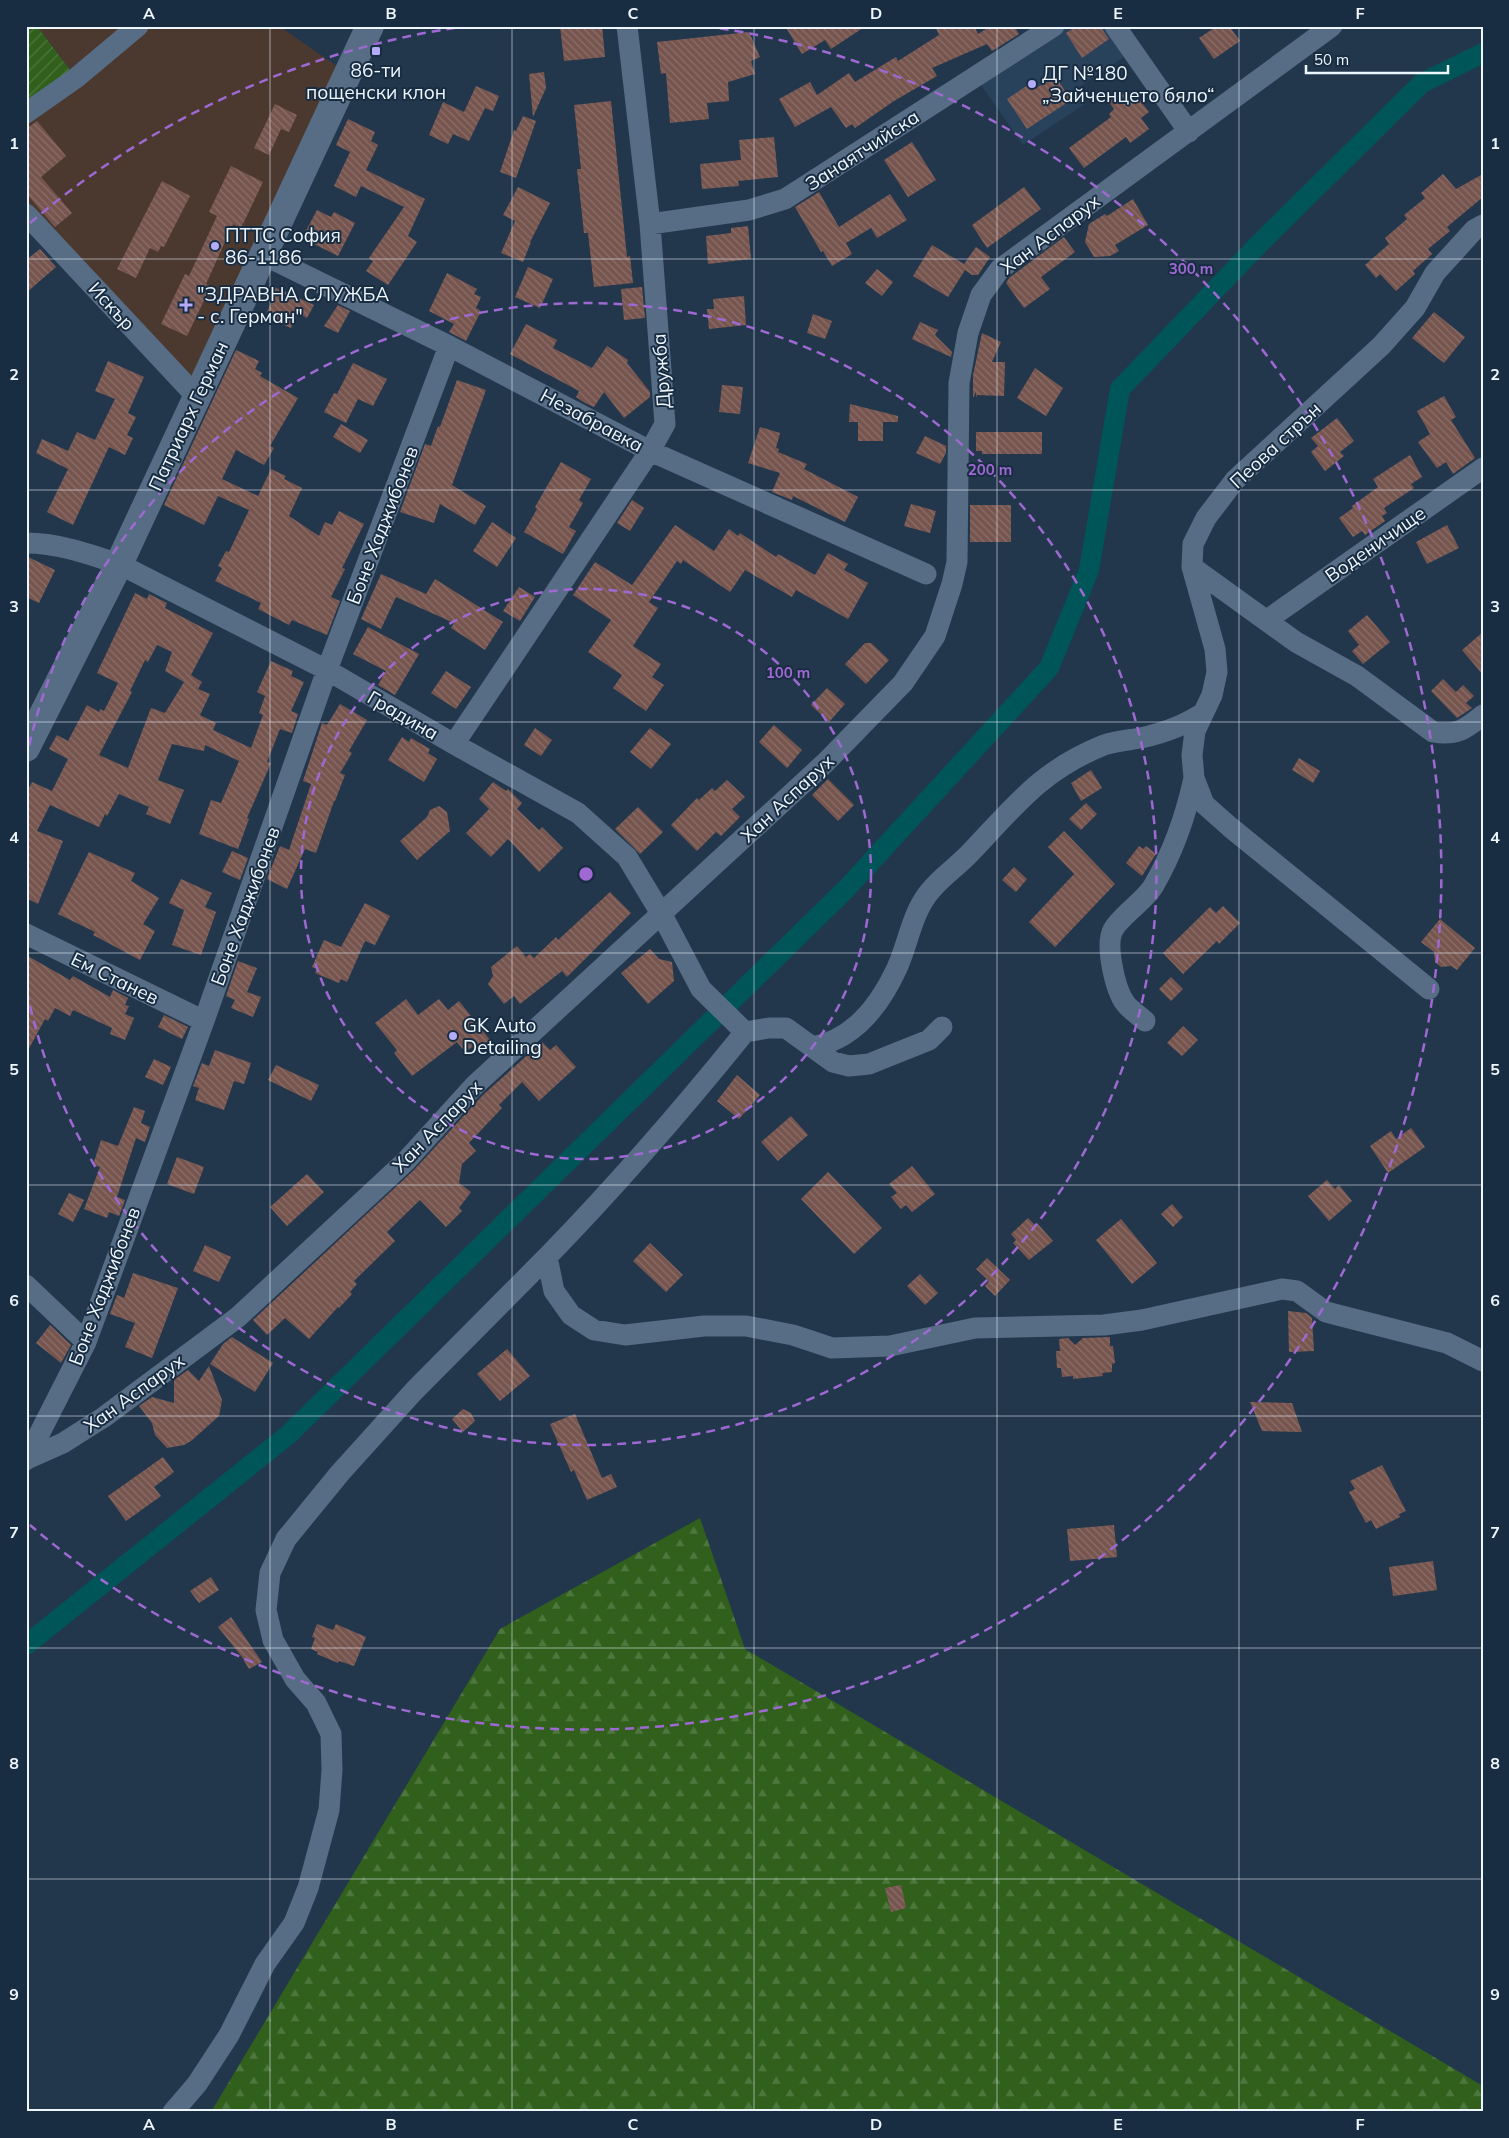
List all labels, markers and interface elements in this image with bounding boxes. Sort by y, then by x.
text: A [143,3,155,23]
text: B [385,3,397,23]
text: C [628,3,639,23]
text: D [870,3,882,23]
text: E [1113,3,1123,23]
text: F [1355,3,1365,23]
scale bar [1306,42,1449,74]
marker: 86-ти пощенски клон [370,45,382,57]
text: 50 m [1314,50,1349,69]
place label: 86-ти пощенски клон [306,58,446,104]
place label: ДГ №180 „Зайченцето бяло“ [1042,61,1215,107]
marker: ДГ №180 „Зайченцето бяло“ [1026,78,1038,90]
street label: Занаятчийска [801,104,923,196]
text: 1 [9,133,19,153]
text: 1 [1490,133,1500,153]
street label: Хан Аспарух [995,188,1105,279]
place label: ПТТС София 86-1186 [225,223,341,269]
marker: ПТТС София 86-1186 [209,240,221,252]
text: 300 m [1169,259,1213,278]
street label: Искър [84,277,140,335]
place label: "ЗДРАВНА СЛУЖБА - с. Герман" [197,282,389,328]
marker: "ЗДРАВНА СЛУЖБА - с. Герман" [179,298,193,312]
street label: Дружба [646,333,676,409]
street label: Патриарх Герман [143,337,233,495]
text: 2 [9,364,19,384]
text: 2 [1490,364,1500,384]
street label: Незабравка [536,383,648,457]
street label: Пеова стрън [1224,397,1326,493]
street label: Боне Хаджибонев [341,442,423,608]
text: 200 m [968,460,1012,479]
street label: Воденичище [1320,501,1430,587]
text: 3 [9,596,19,616]
text: 3 [1490,596,1500,616]
text: 100 m [766,663,810,682]
street label: Градина [363,685,443,745]
street label: Хан Аспарух [735,748,839,847]
street label: Боне Хаджибонев [205,823,285,989]
text: 4 [9,827,19,847]
text: 4 [1490,827,1500,847]
centre of rings [577,865,595,883]
street label: Ем Станев [67,946,163,1010]
place label: GK Auto Detailing [463,1013,542,1059]
marker: GK Auto Detailing [447,1030,459,1042]
text: 5 [9,1059,19,1079]
text: 5 [1490,1059,1500,1079]
street label: Хан Аспарух [387,1074,487,1177]
street label: Боне Хаджибонев [63,1203,145,1369]
text: 6 [9,1290,19,1310]
text: 6 [1490,1290,1500,1310]
street label: Хан Аспарух [79,1348,190,1438]
text: 7 [9,1522,19,1542]
text: 7 [1490,1522,1500,1542]
text: 8 [9,1753,19,1773]
text: 8 [1490,1753,1500,1773]
text: 9 [9,1984,19,2004]
text: 9 [1490,1984,1500,2004]
text: A [143,2114,155,2134]
text: B [385,2114,397,2134]
text: C [628,2114,639,2134]
text: D [870,2114,882,2134]
text: E [1113,2114,1123,2134]
text: F [1355,2114,1365,2134]

